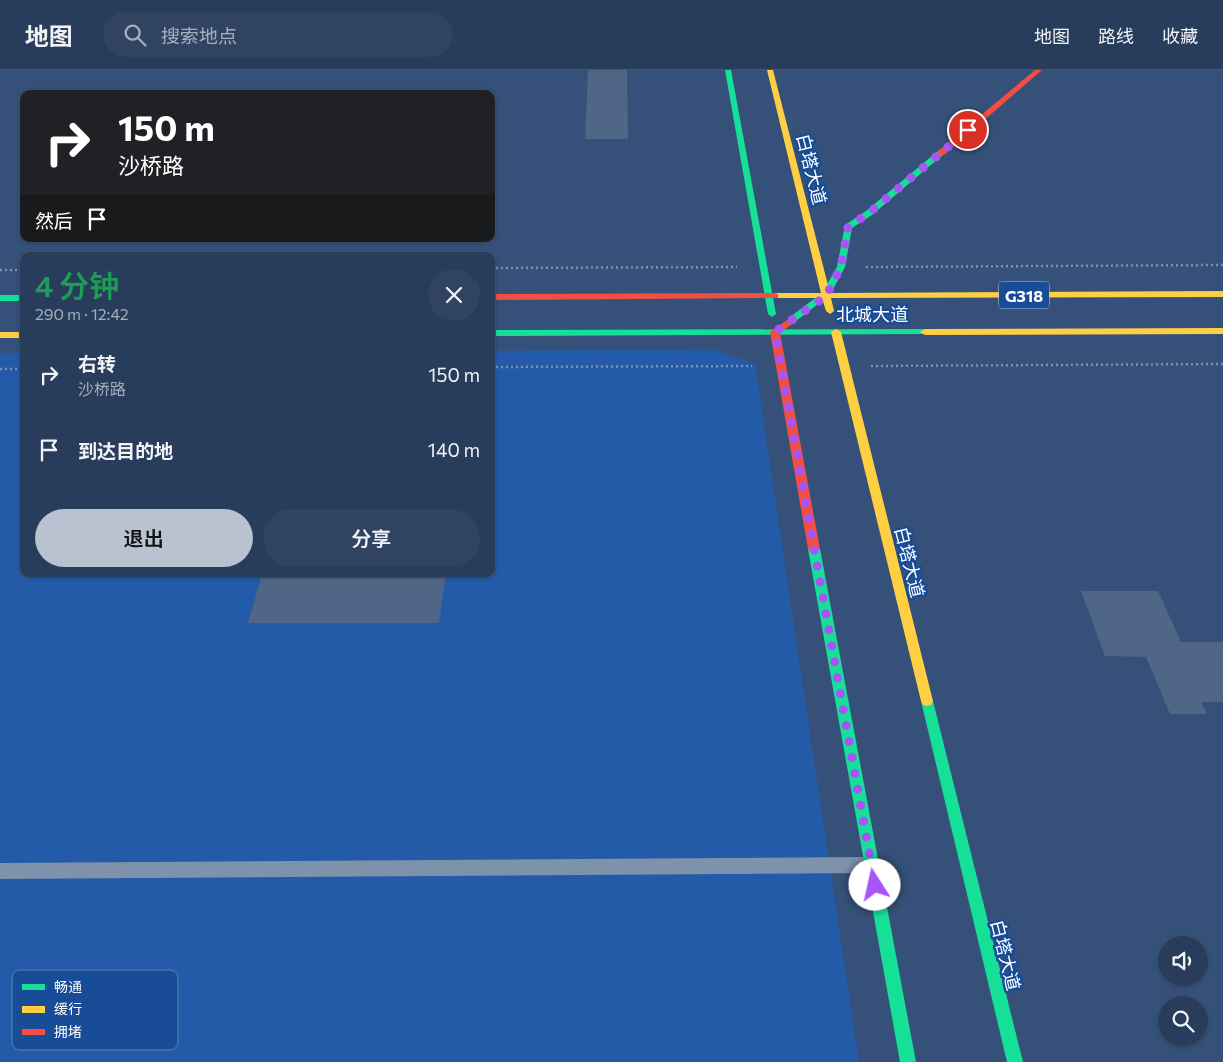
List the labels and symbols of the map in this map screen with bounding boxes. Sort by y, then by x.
pin [947,109,989,151]
street label: 白塔大道 [793,131,831,207]
road number: G318 [999,282,1049,308]
street label: 北城大道 [836,303,908,325]
street label: 白塔大道 [891,524,929,600]
position arrow [848,858,900,910]
street label: 白塔大道 [987,917,1025,993]
legend [12,970,178,1050]
text: 畅通 [54,978,82,995]
text: 缓行 [54,1000,82,1017]
text: 拥堵 [54,1023,82,1040]

